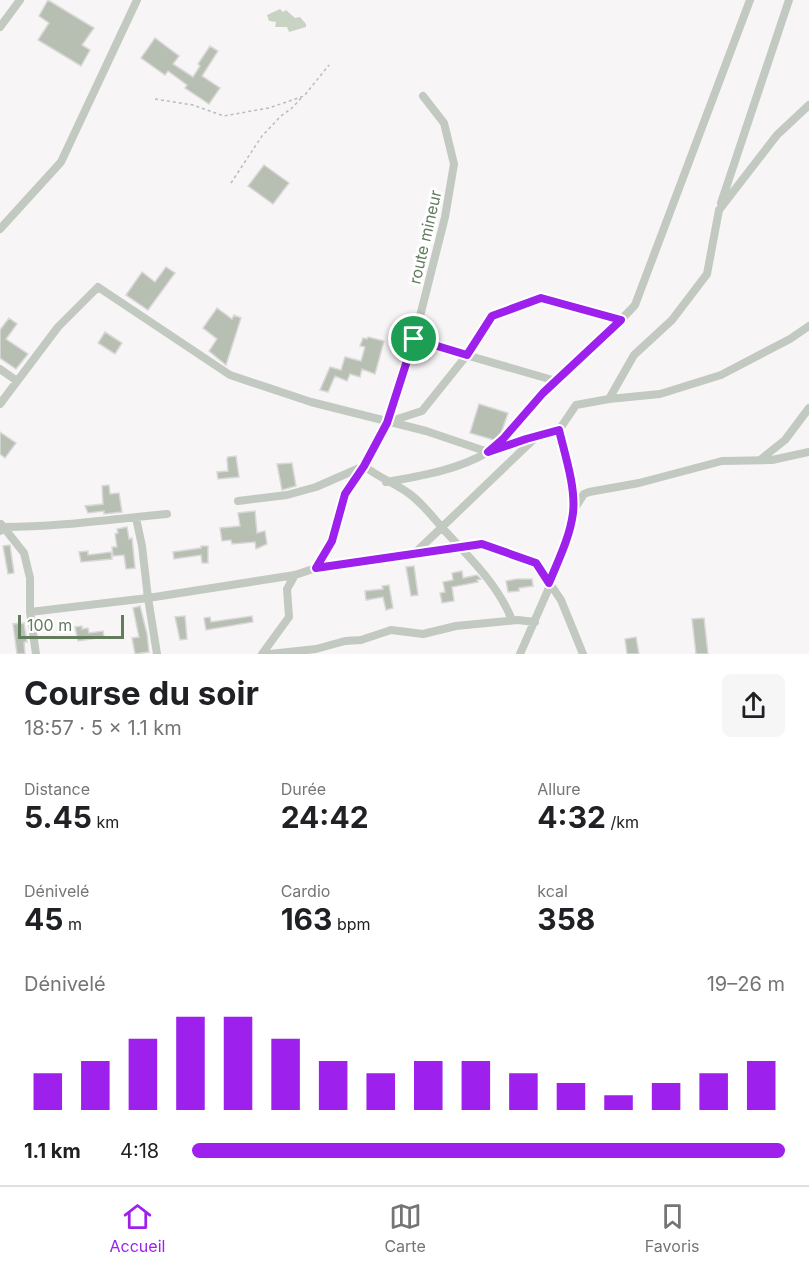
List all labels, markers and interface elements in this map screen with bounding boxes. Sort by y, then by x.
street label: route mineur [404,188,446,286]
pin [388,313,439,364]
icon: arrive [397,322,430,355]
scale bar [18,612,124,640]
text: 100 m [27,615,72,635]
text: Course du soir [24,673,259,713]
button: share [722,674,785,737]
text: 18:57 · 5 × 1.1 km [24,716,182,740]
text: Distance [24,779,90,799]
text: Durée [281,779,326,799]
text: Allure [537,779,581,799]
text: 5.45 [24,799,92,835]
text: 24:42 [281,799,369,835]
text: 4:32 [537,799,606,835]
text: km [92,812,119,832]
text: /km [606,812,639,832]
text: Dénivelé [24,881,89,901]
text: Cardio [281,881,330,901]
text: kcal [537,881,568,901]
text: 45 [24,901,63,937]
text: 163 [281,901,332,937]
text: 358 [537,901,595,937]
text: m [63,914,82,934]
text: bpm [332,914,371,934]
text: Dénivelé [24,972,106,996]
text: 19–26 m [707,972,785,996]
text: 1.1 km [24,1139,81,1163]
text: 4:18 [120,1139,159,1163]
tab: Accueil [110,1200,165,1256]
tab: Carte [384,1200,426,1256]
tab: Favoris [645,1200,699,1256]

